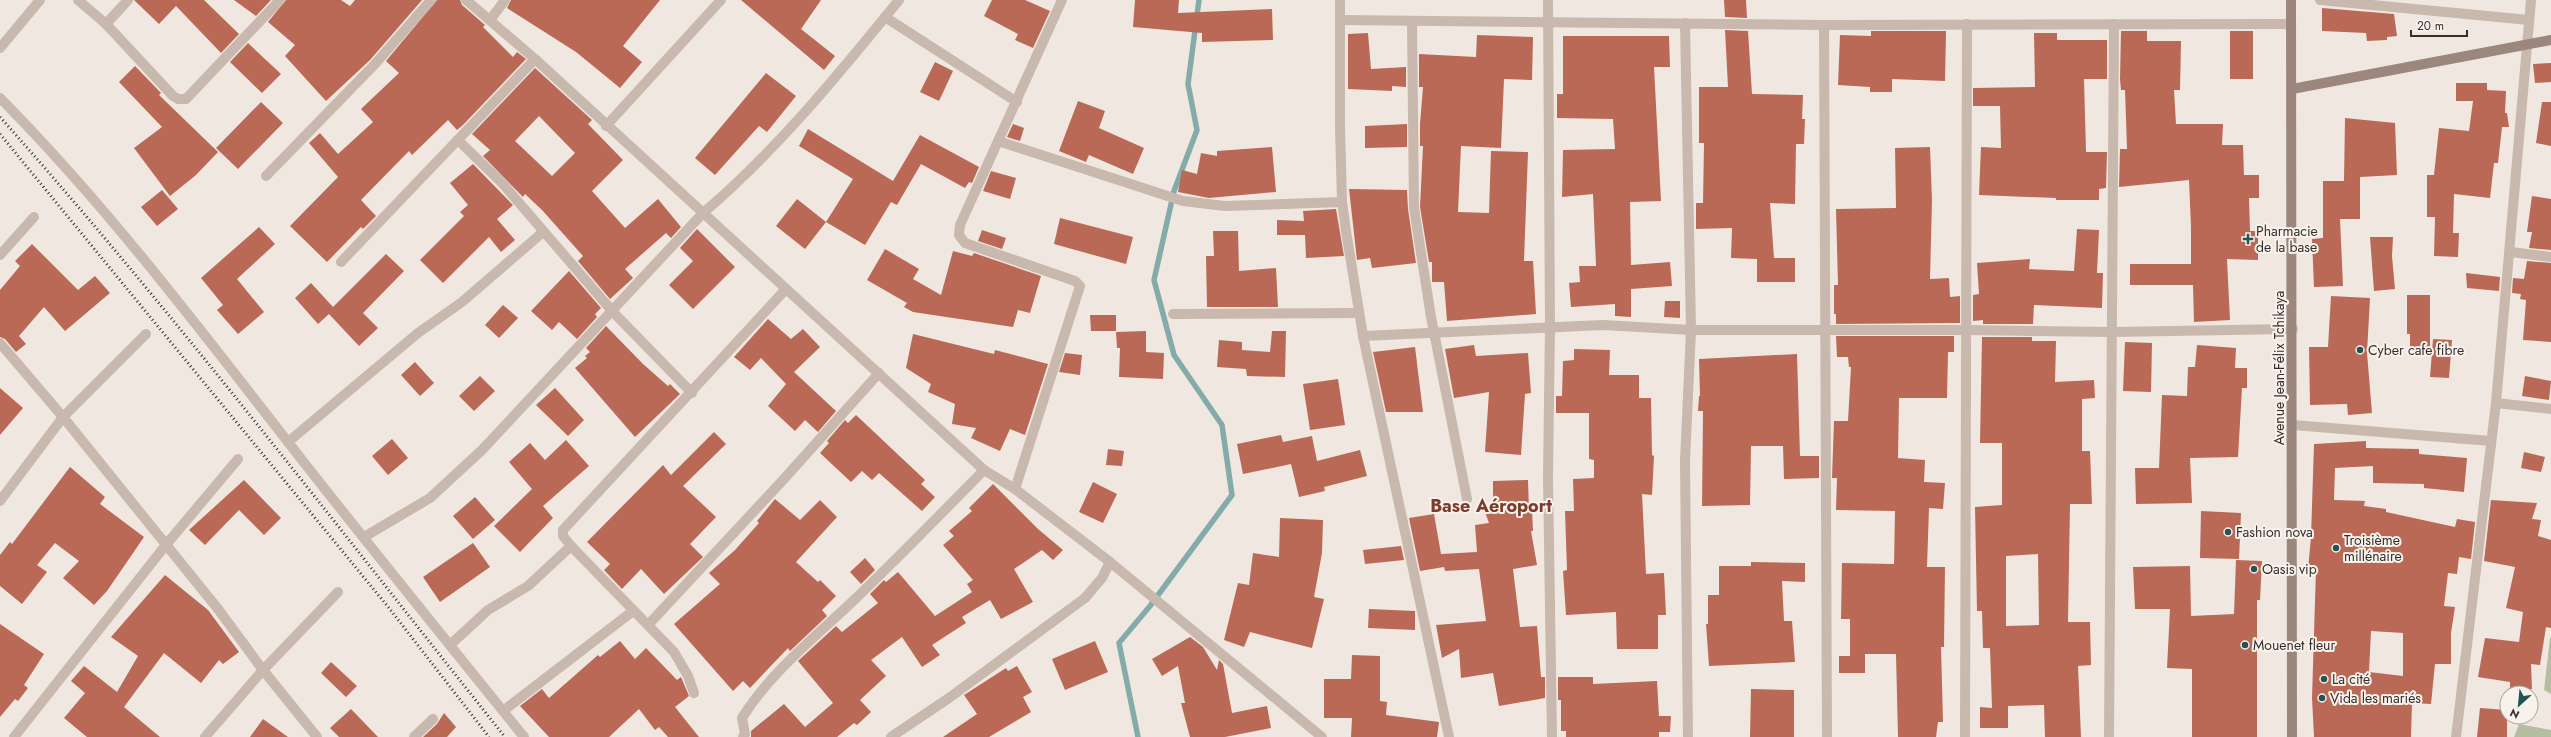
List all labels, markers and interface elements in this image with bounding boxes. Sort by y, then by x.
scale bar [2411,12,2467,38]
text: 20 m [2417,17,2444,35]
place label: Pharmacie de la base [2256,221,2318,257]
marker: Pharmacie de la base [2243,234,2253,244]
street label: Avenue Jean-Félix Tchikaya [2269,291,2289,445]
place label: Cyber cafe fibre [2368,340,2464,360]
marker: Cyber cafe fibre [2355,345,2365,355]
district label: Base Aéroport [1430,493,1552,519]
place label: Fashion nova [2236,522,2313,542]
marker: Fashion nova [2223,527,2233,537]
place label: Troisième millénaire [2344,530,2402,566]
marker: Troisième millénaire [2331,543,2341,553]
place label: Oasis vip [2262,559,2317,579]
marker: Oasis vip [2249,564,2259,574]
place label: Mouenet fleur [2253,635,2335,655]
marker: Mouenet fleur [2240,640,2250,650]
place label: La cité [2332,669,2370,689]
marker: La cité [2319,674,2329,684]
north arrow [2499,685,2539,725]
place label: Vida les mariés [2330,688,2421,708]
marker: Vida les mariés [2317,693,2327,703]
text: N [2507,705,2522,723]

